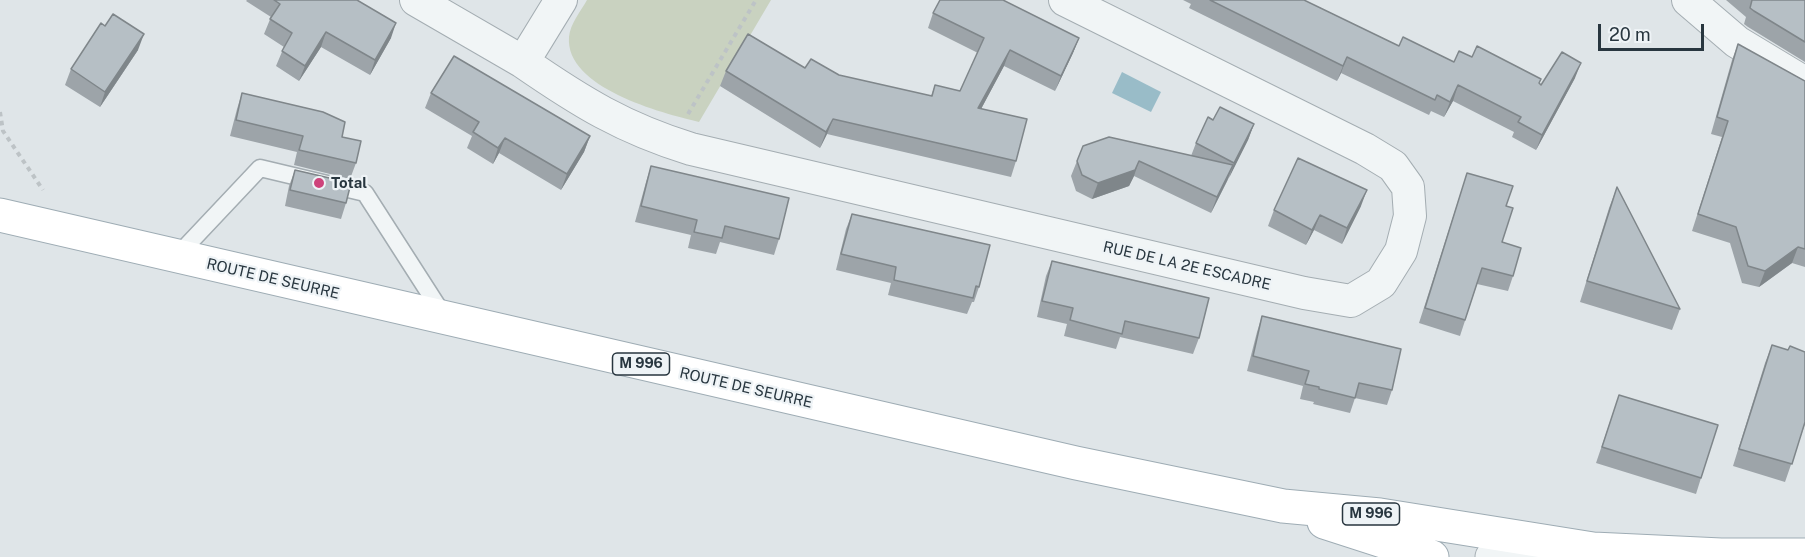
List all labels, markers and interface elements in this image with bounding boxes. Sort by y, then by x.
scale bar [1601,12,1708,50]
text: 20 m [1609,24,1651,45]
place label: Total [331,174,367,192]
marker: Total [312,176,326,190]
street label: RUE DE LA 2E ESCADRE [1101,238,1273,294]
street label: ROUTE DE SEURRE [205,255,341,303]
road number: M 996 [612,353,670,375]
street label: ROUTE DE SEURRE [678,364,814,412]
road number: M 996 [1342,503,1400,525]

